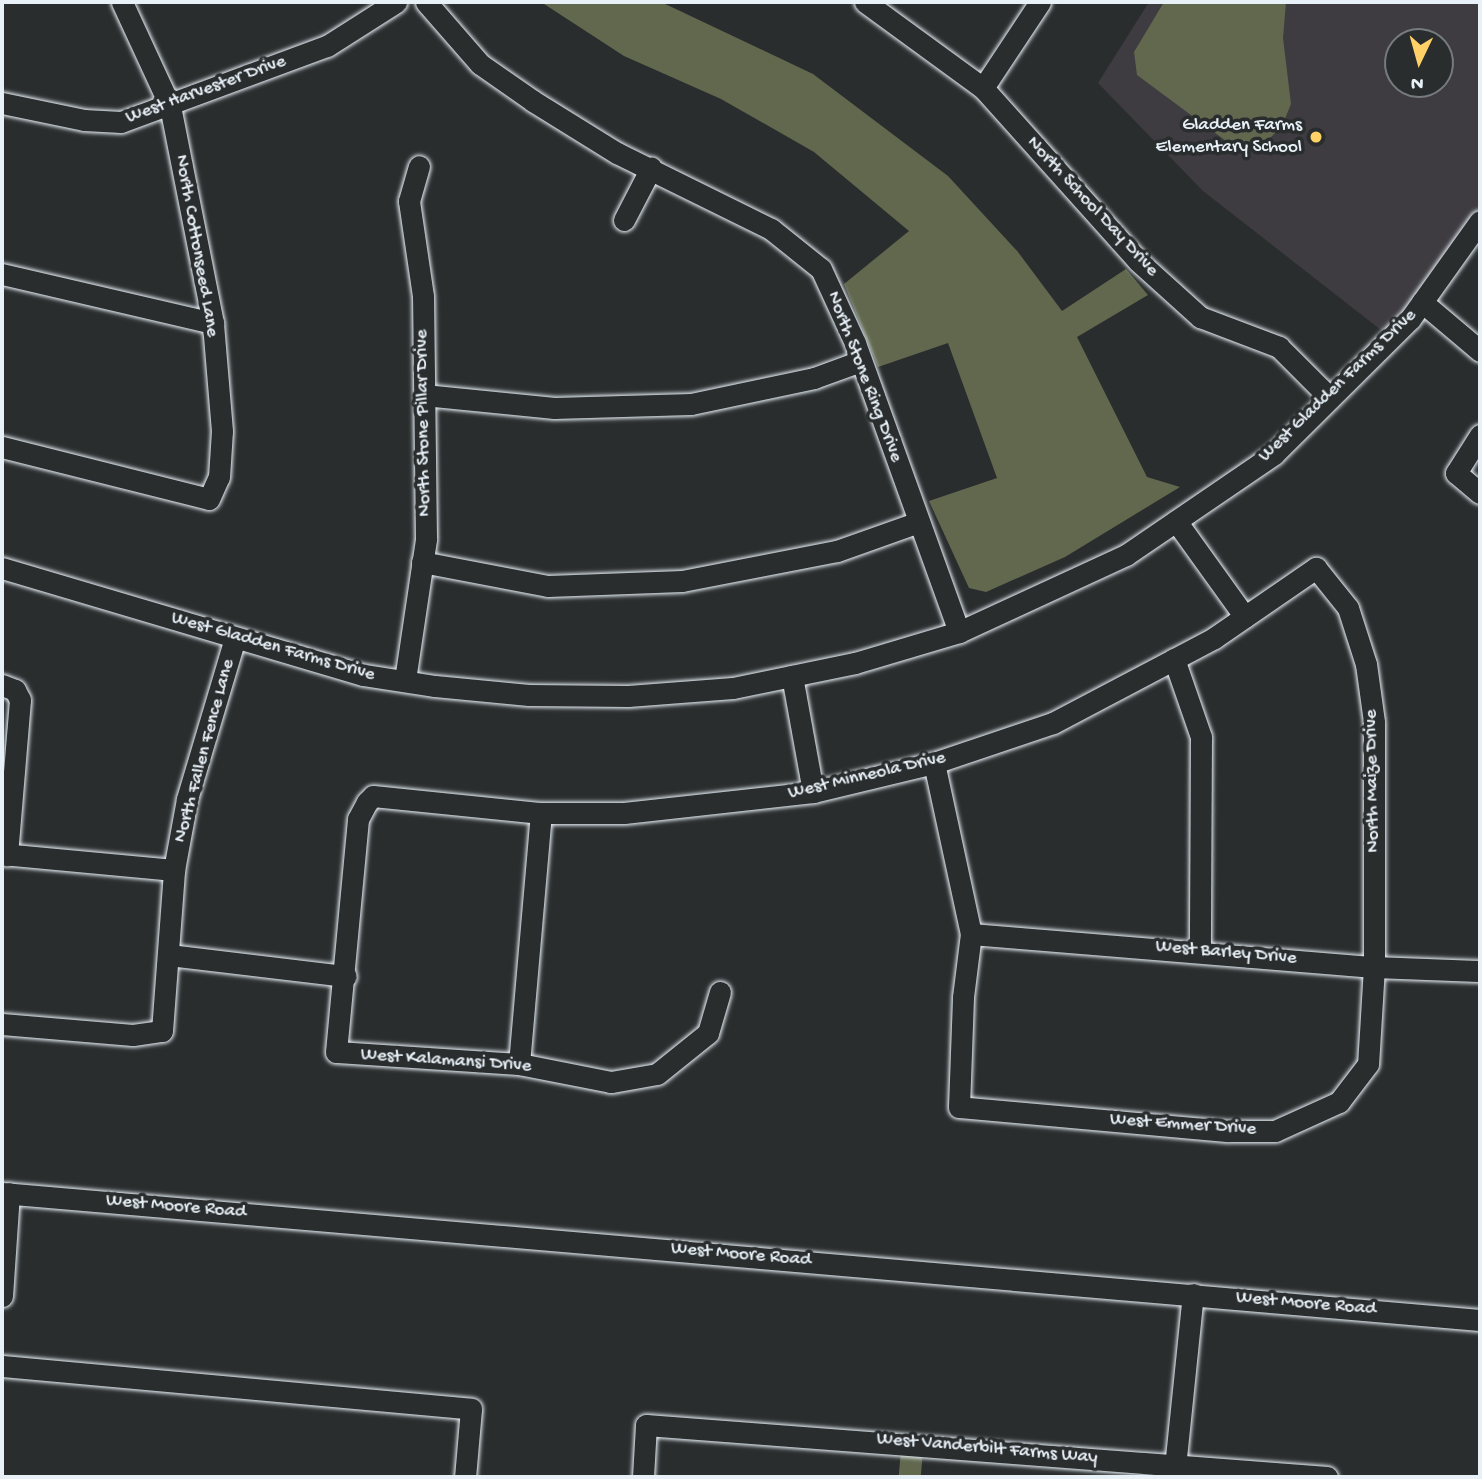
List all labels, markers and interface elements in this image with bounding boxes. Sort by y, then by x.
north arrow [1384,28,1454,98]
street label: West Harvester Drive [123,50,289,130]
text: N [1410,70,1424,94]
place label: Gladden Farms Elementary School [1156,115,1302,159]
marker: Gladden Farms Elementary School [1308,129,1324,145]
street label: North School Day Drive [1021,132,1163,282]
street label: North Cottonseed Lane [169,153,223,339]
street label: North Stone Ring Drive [821,288,907,466]
street label: West Gladden Farms Drive [1254,305,1422,467]
street label: North Stone Pillar Drive [411,329,437,517]
street label: West Gladden Farms Drive [168,607,378,687]
street label: North Fallen Fence Lane [170,657,240,845]
street label: North Maize Drive [1360,709,1386,853]
street label: West Minneola Drive [786,747,948,805]
street label: West Barley Drive [1155,935,1297,971]
street label: West Kalamansi Drive [360,1044,532,1078]
street label: West Emmer Drive [1109,1109,1257,1141]
street label: West Moore Road [105,1190,247,1224]
street label: West Moore Road [670,1238,812,1272]
street label: West Moore Road [1235,1287,1377,1321]
street label: West Vanderbilt Farms Way [876,1428,1098,1470]

